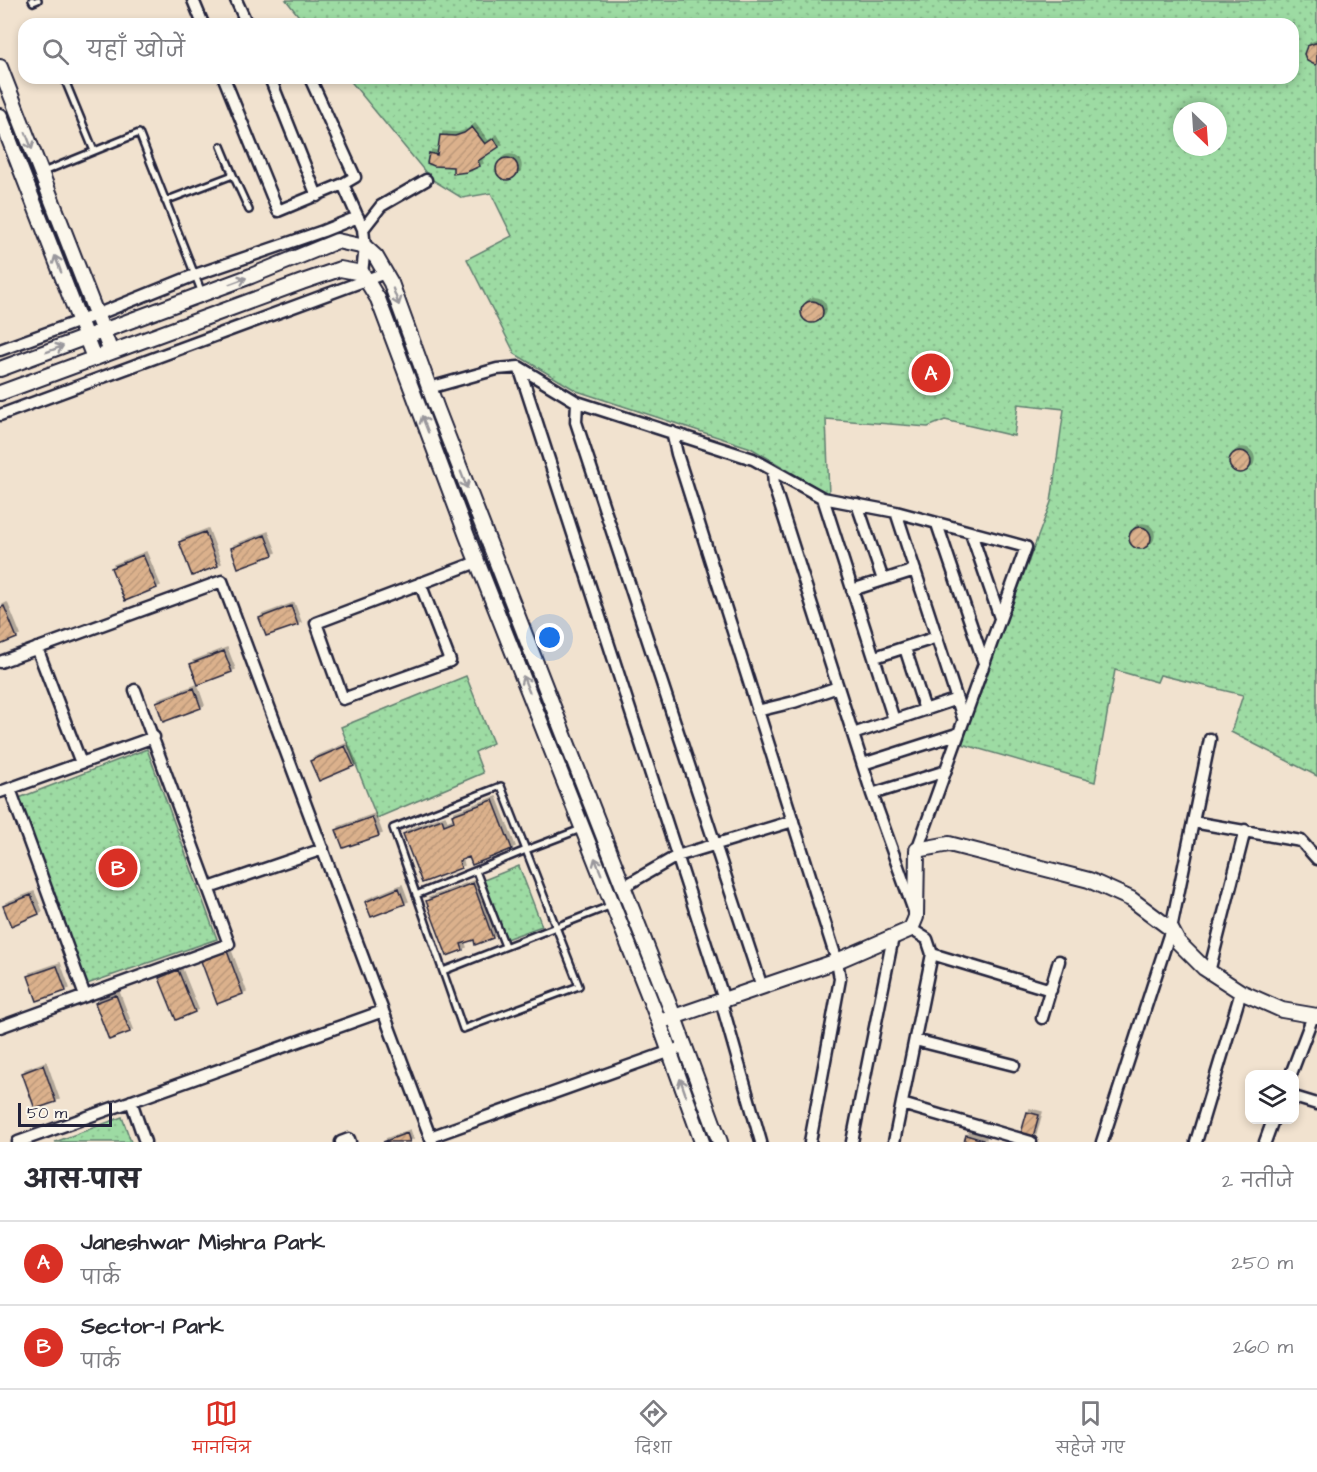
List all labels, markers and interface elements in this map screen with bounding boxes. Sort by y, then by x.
search box [18,18,1299,84]
icon: search [39,35,72,68]
text: यहाँ खोजें [87,35,185,66]
north arrow [1173,102,1227,156]
one-way arrow [24,131,35,150]
one-way arrow [52,256,63,274]
one-way arrow [228,275,247,286]
one-way arrow [391,287,402,306]
one-way arrow [45,342,64,353]
pin: A [912,350,950,395]
one-way arrow [419,415,430,434]
one-way arrow [460,470,471,488]
your location [535,623,564,652]
one-way arrow [520,676,531,694]
pin: B [98,846,138,890]
one-way arrow [592,857,603,875]
map controls [1245,1070,1299,1124]
button: layers [1245,1070,1299,1124]
one-way arrow [676,1078,687,1097]
scale bar [18,1100,112,1128]
text: 50 m [27,1102,67,1124]
text: आस-पास [24,1162,140,1198]
text: 2 नतीजे [1222,1167,1293,1195]
text: Janeshwar Mishra Park [81,1227,325,1258]
text: A [37,1249,50,1277]
text: 250 m [1231,1249,1293,1277]
text: पार्क [81,1264,120,1292]
text: Sector-1 Park [81,1311,224,1342]
text: B [36,1333,51,1361]
text: 260 m [1233,1333,1293,1361]
text: पार्क [81,1348,120,1376]
tab: मानचित्र [192,1397,251,1465]
tab: दिशा [635,1397,672,1465]
tab: सहेजे गए [1056,1397,1125,1465]

